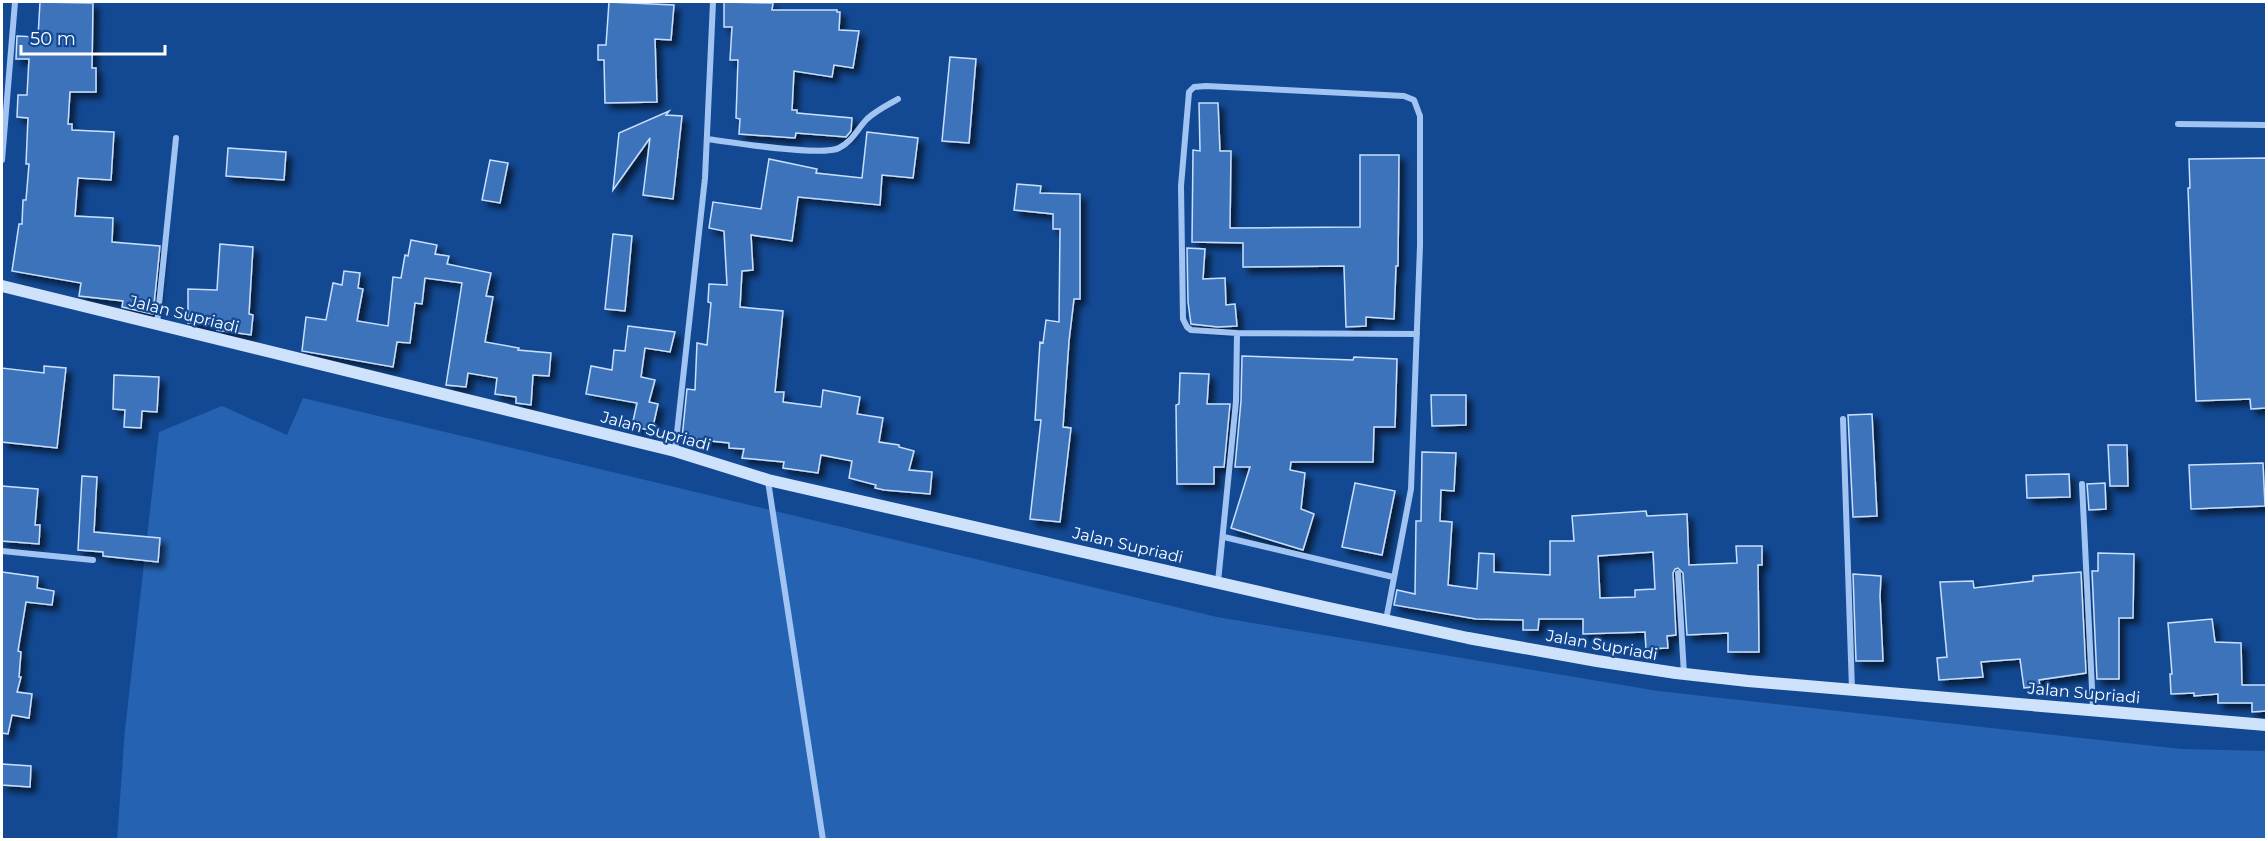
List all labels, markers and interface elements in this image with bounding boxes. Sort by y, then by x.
scale bar [21,18,165,56]
text: 50 m [30,28,76,50]
street label: Jalan Supriadi [126,291,241,337]
street label: Jalan Supriadi [598,407,713,455]
street label: Jalan Supriadi [1070,523,1185,567]
street label: Jalan Supriadi [1544,626,1659,664]
street label: Jalan Supriadi [2026,679,2141,707]

